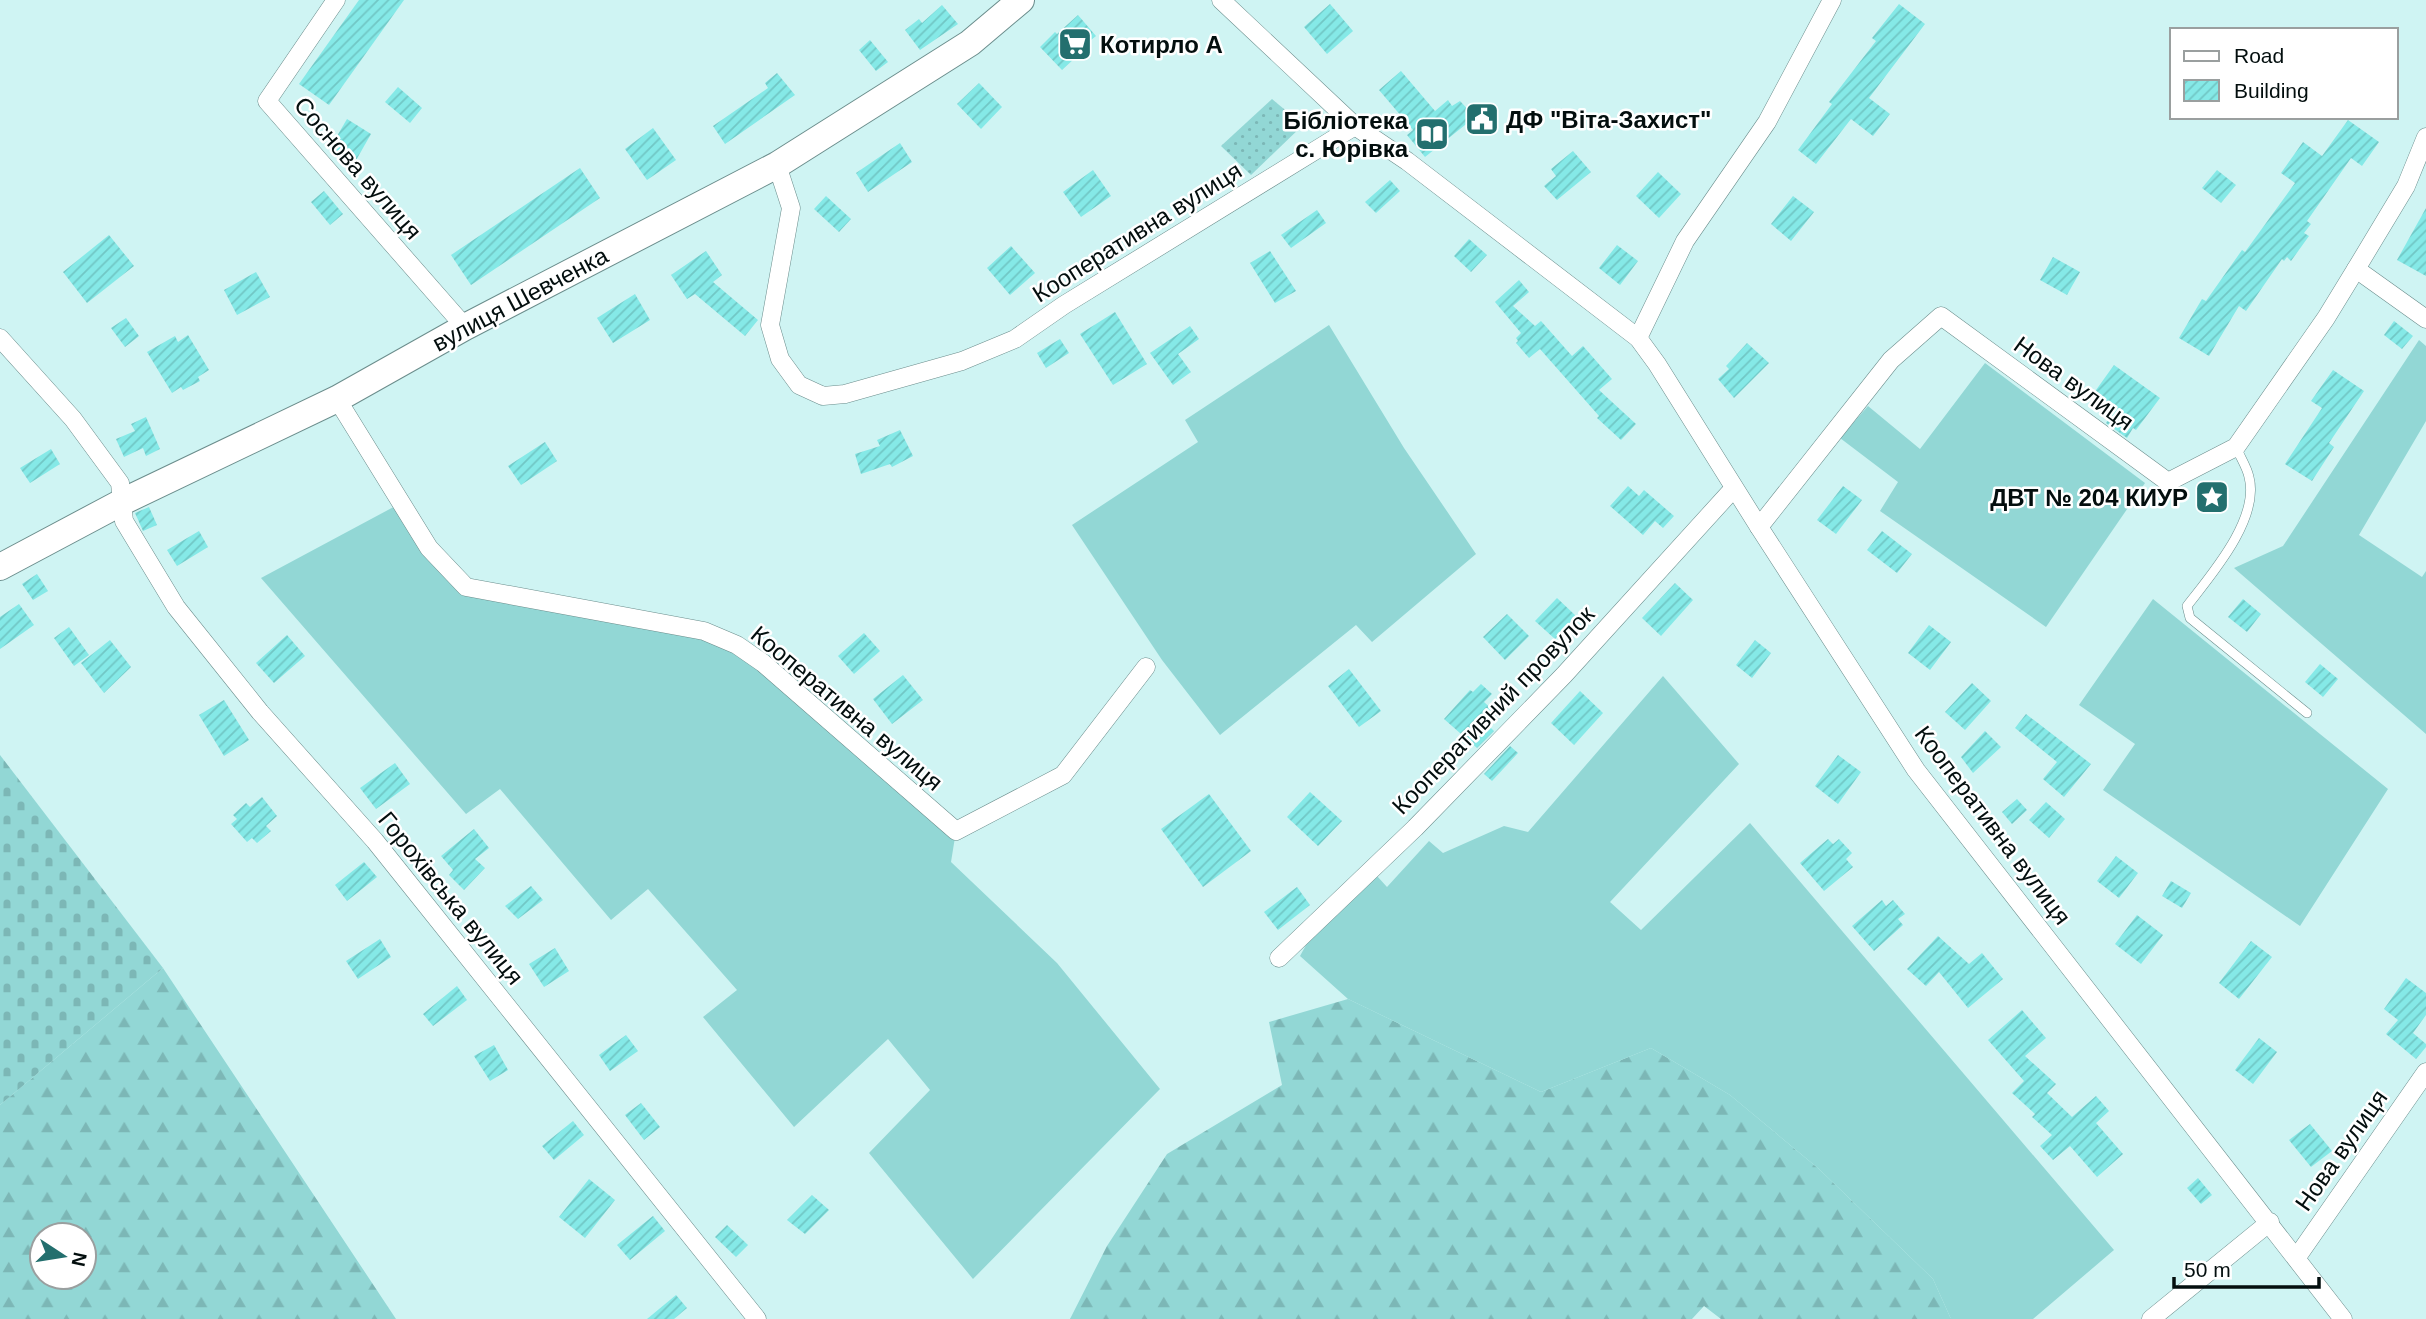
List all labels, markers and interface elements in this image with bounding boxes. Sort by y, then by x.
supermarket icon: Котирло А [1056,25,1094,63]
legend [2170,28,2398,119]
place label: Котирло А [1100,31,1223,58]
text: Road [2234,44,2284,67]
text: Building [2234,79,2309,102]
street label: Соснова вулиця [289,91,427,245]
public building icon: ДФ "Віта-Захист" [1463,100,1501,138]
place label: ДФ "Віта-Захист" [1506,106,1711,133]
place label: Бібліотека с. Юрівка [1283,107,1409,162]
library icon: Бібліотека с. Юрівка [1413,115,1451,153]
street label: Кооперативна вулиця [1027,157,1247,307]
street label: вулиця Шевченка [428,241,613,357]
street label: Нова вулиця [2009,331,2139,435]
place icon: ДВТ № 204 КИУР [2193,478,2231,516]
place label: ДВТ № 204 КИУР [1990,484,2188,511]
street label: Кооперативний провулок [1387,600,1600,820]
street label: Кооперативна вулиця [746,620,948,796]
street label: Кооперативна вулиця [1910,720,2076,930]
street label: Горохівська вулиця [373,806,529,990]
street label: Нова вулиця [2289,1084,2393,1216]
north arrow [28,1221,98,1291]
scale bar [2174,1246,2319,1290]
text: N [67,1251,91,1268]
text: 50 m [2184,1258,2231,1281]

